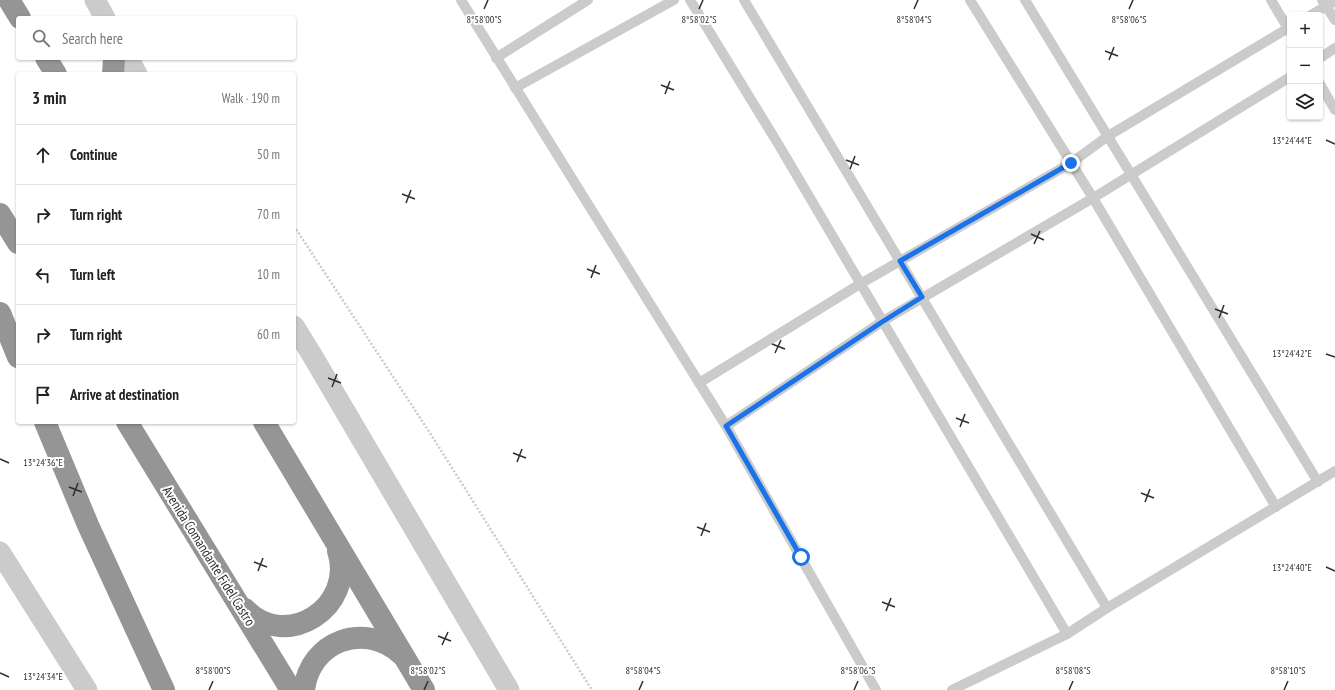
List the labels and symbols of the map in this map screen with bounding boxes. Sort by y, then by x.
text: 8°58'00"S [467,13,501,26]
text: 8°58'02"S [682,13,716,26]
text: 8°58'04"S [897,13,931,26]
text: 8°58'06"S [1112,13,1146,26]
text: 13°24'44"E [1272,134,1312,147]
route end [1062,154,1080,172]
text: 13°24'42"E [1272,347,1312,360]
text: 13°24'36"E [23,456,63,469]
street label: Avenida Comandante Fidel Castro [159,483,259,629]
route start [792,548,810,566]
text: 13°24'40"E [1272,561,1312,574]
text: 8°58'00"S [196,664,230,677]
text: 8°58'02"S [411,664,445,677]
text: 8°58'04"S [626,664,660,677]
text: 8°58'06"S [841,664,875,677]
text: 8°58'08"S [1056,664,1090,677]
text: 8°58'10"S [1271,664,1305,677]
text: 13°24'34"E [23,670,63,683]

